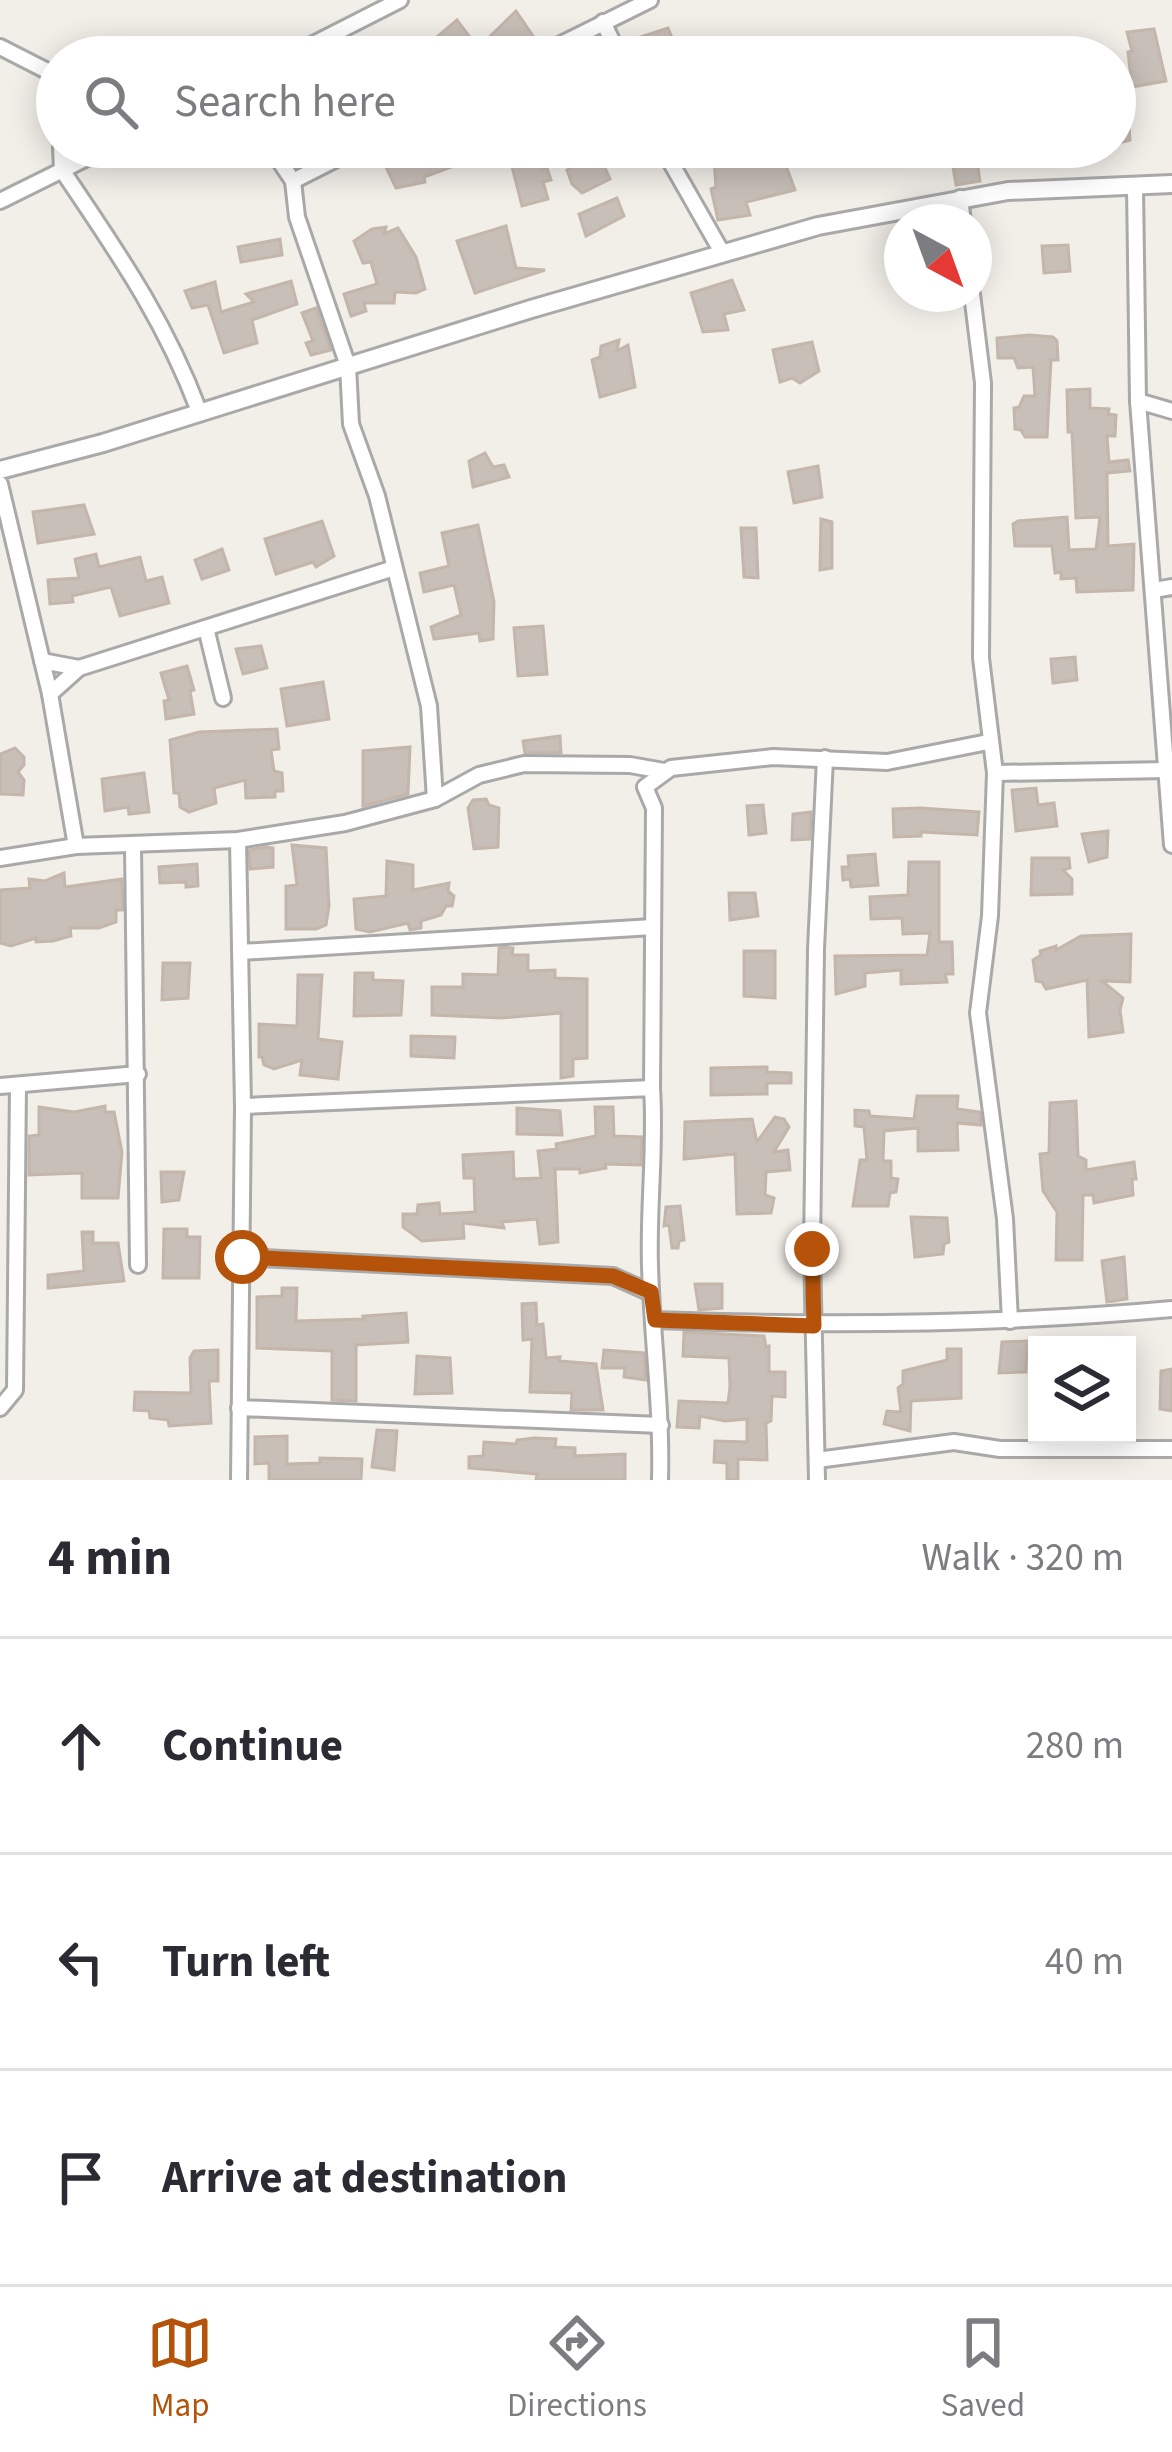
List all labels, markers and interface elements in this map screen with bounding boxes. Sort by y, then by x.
search box [36,36,1136,168]
icon: search [78,69,144,135]
text: Search here [174,70,396,134]
north arrow [884,204,992,312]
route end [785,1222,839,1276]
route start [215,1230,269,1284]
map controls [1028,1336,1136,1444]
button: layers [1028,1336,1136,1444]
text: 4 min [48,1522,172,1594]
text: Walk · 320 m [921,1530,1124,1586]
icon: ahead [48,1713,114,1779]
text: Continue [162,1714,343,1778]
text: 280 m [1026,1718,1124,1774]
icon: left [48,1929,114,1995]
text: Turn left [162,1930,330,1994]
text: 40 m [1045,1934,1124,1990]
icon: arrive [48,2145,114,2211]
text: Arrive at destination [162,2146,567,2210]
tab: Map [147,2310,213,2429]
tab: Directions [507,2310,647,2429]
tab: Saved [941,2310,1025,2429]

